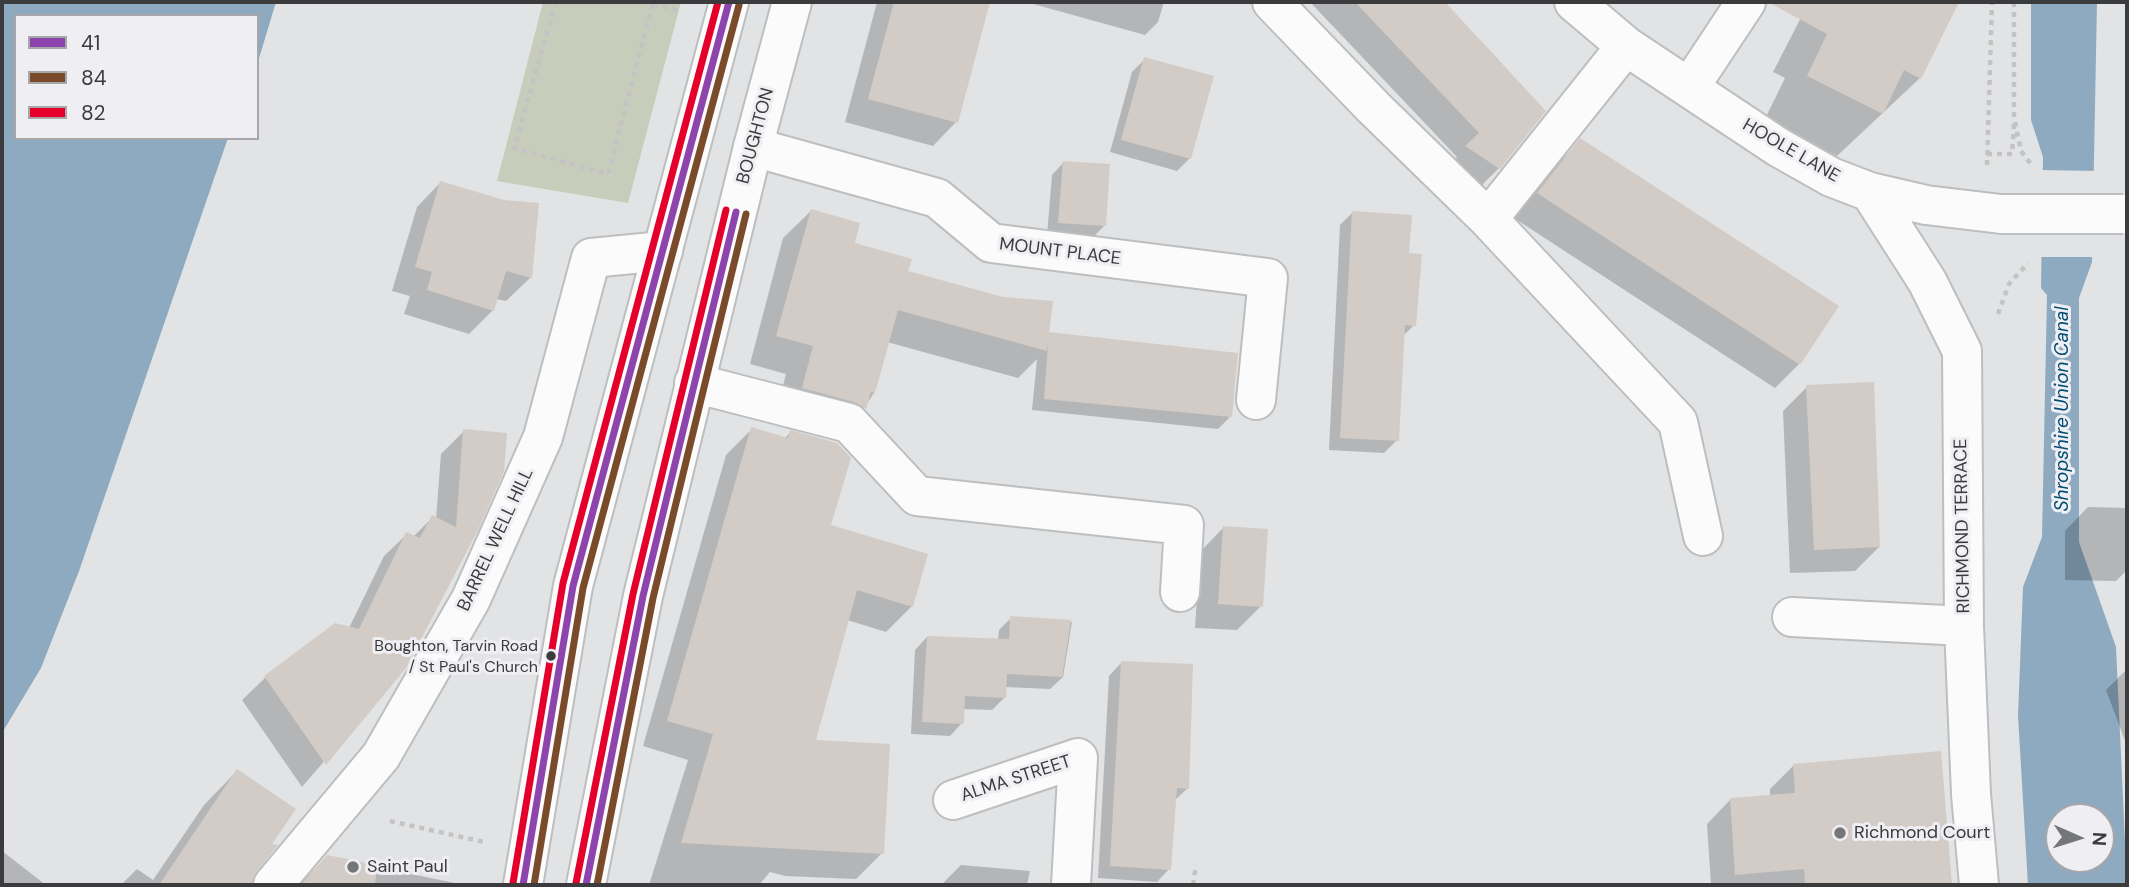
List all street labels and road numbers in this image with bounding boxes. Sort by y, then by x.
street label: BOUGHTON [733,86,779,186]
street label: HOOLE LANE [1739,114,1843,188]
street label: MOUNT PLACE [998,234,1122,270]
street label: RICHMOND TERRACE [1951,438,1975,614]
street label: BARREL WELL HILL [453,465,539,615]
street label: ALMA STREET [958,751,1074,807]

